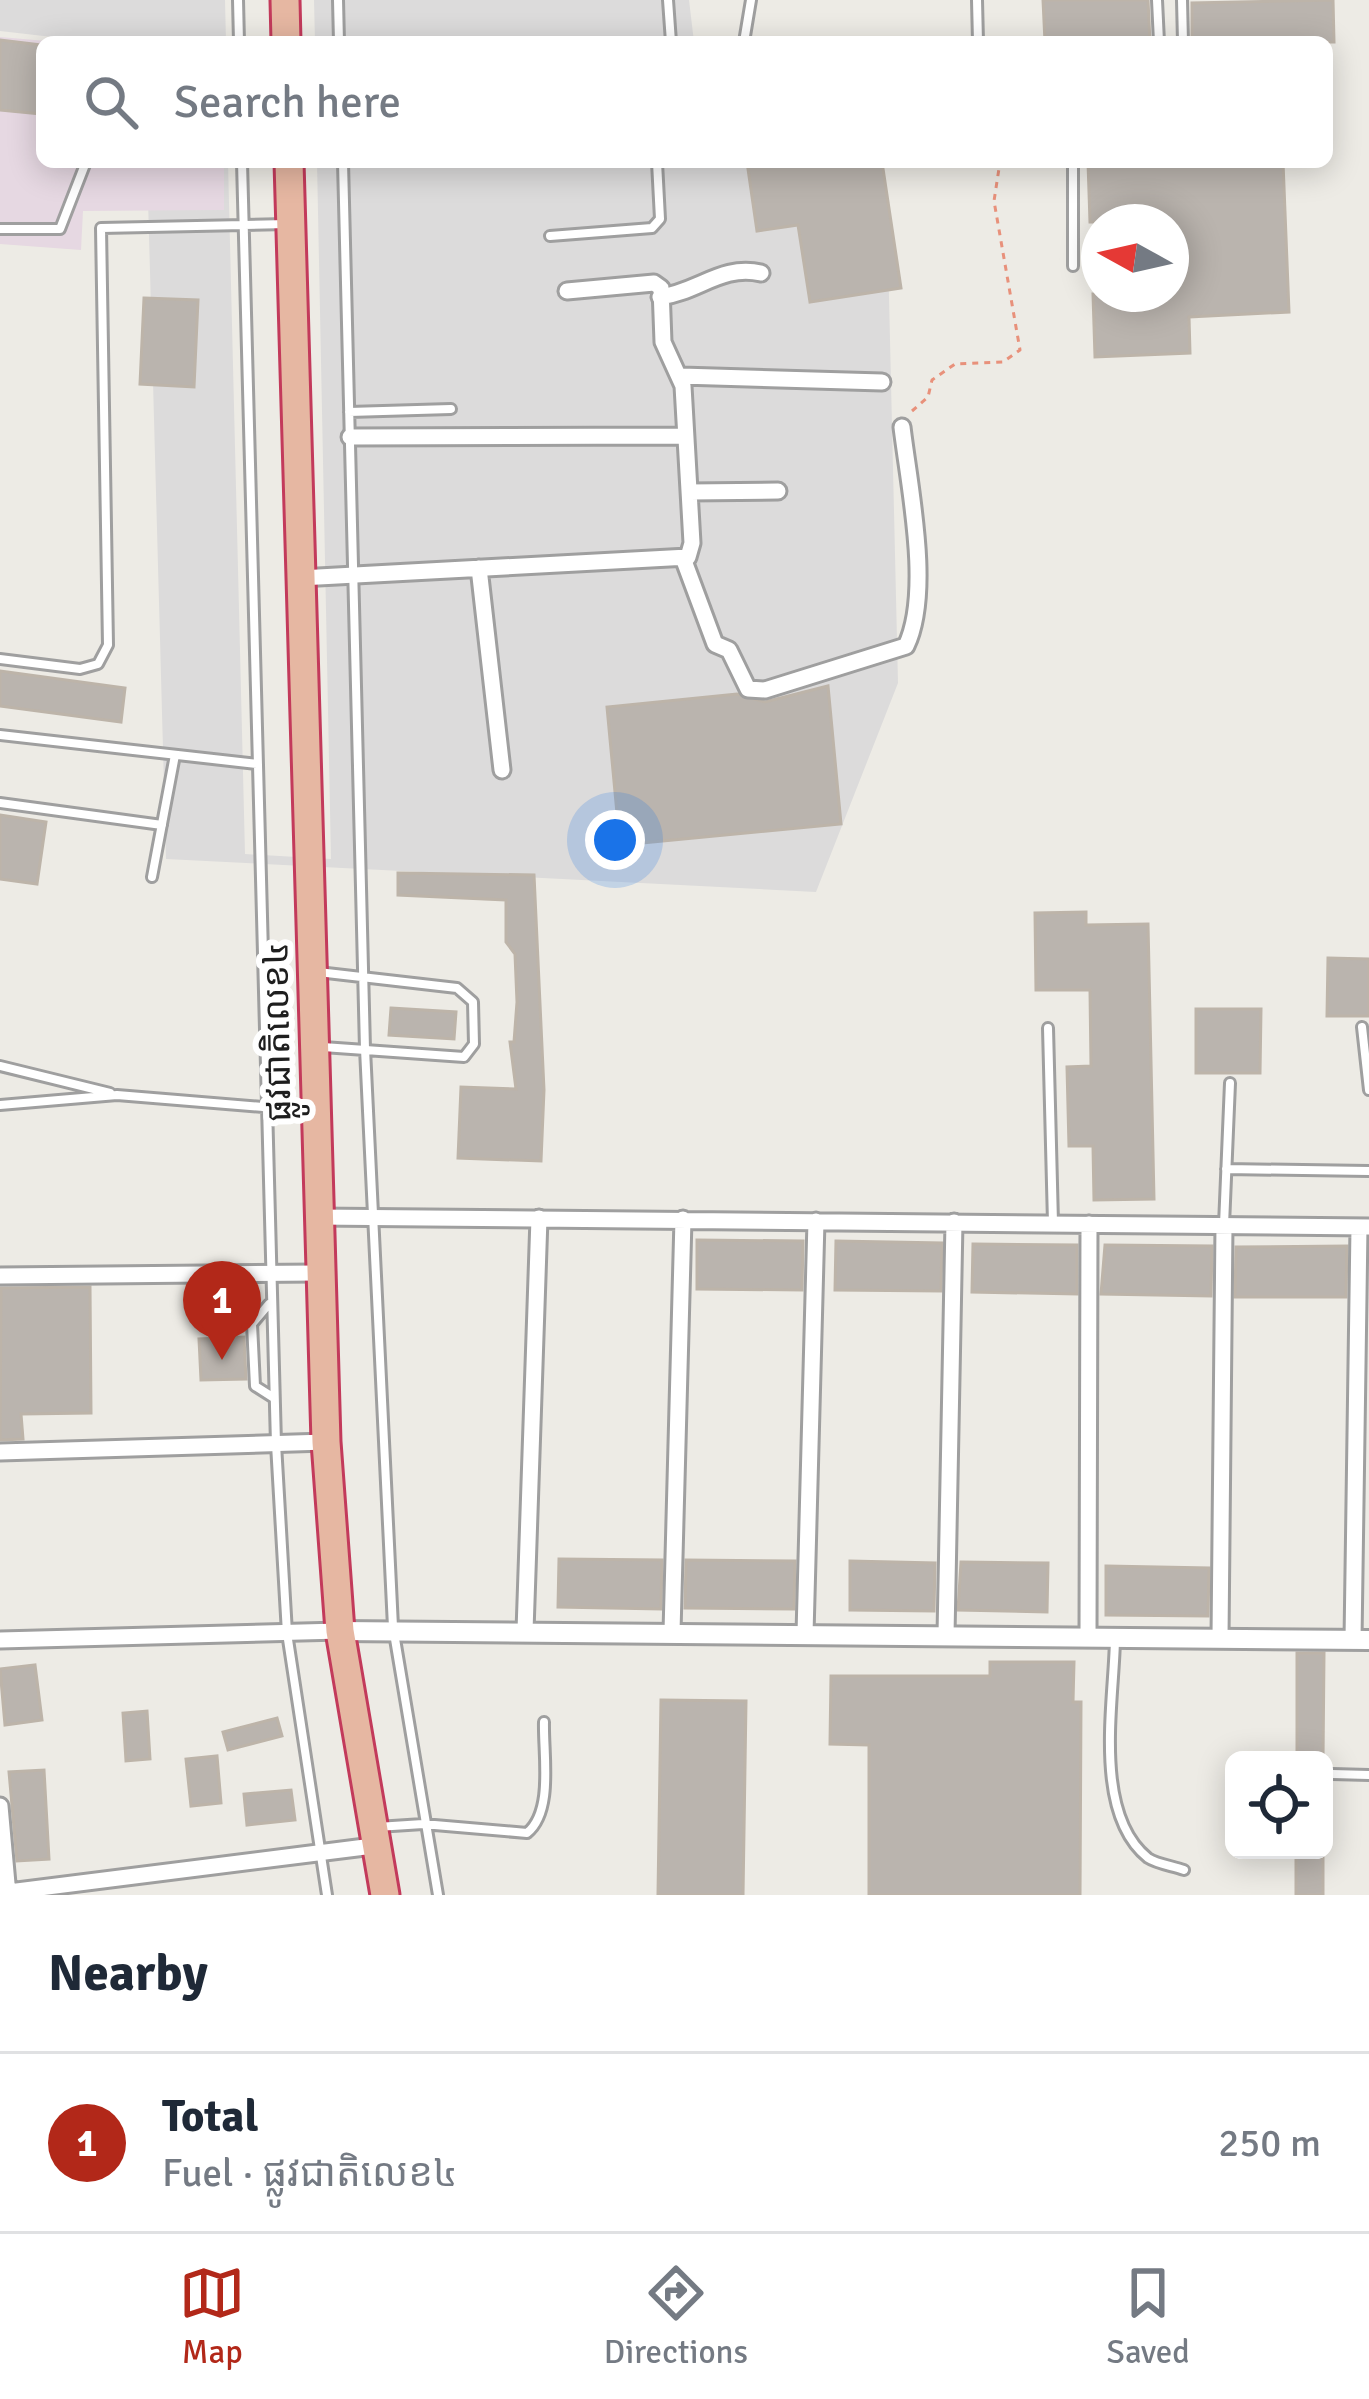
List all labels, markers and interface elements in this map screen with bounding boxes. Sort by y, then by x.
search box [36,36,1333,168]
icon: search [78,69,144,135]
text: Search here [174,75,401,130]
north arrow [1081,204,1189,312]
your location [585,810,645,870]
street label: ផ្លូវជាតិលេខ៤ [253,941,310,1122]
pin: 1 [183,1261,261,1360]
map controls [1225,1751,1333,1859]
button: locate [1225,1751,1333,1859]
text: Nearby [48,1942,208,2005]
text: Total [162,2089,259,2144]
text: 1 [76,2119,98,2167]
text: 250 m [1218,2119,1321,2167]
text: Fuel · ផ្លូវជាតិលេខ៤ [162,2149,458,2197]
tab: Map [179,2260,245,2373]
tab: Directions [604,2260,748,2373]
tab: Saved [1107,2260,1190,2373]

